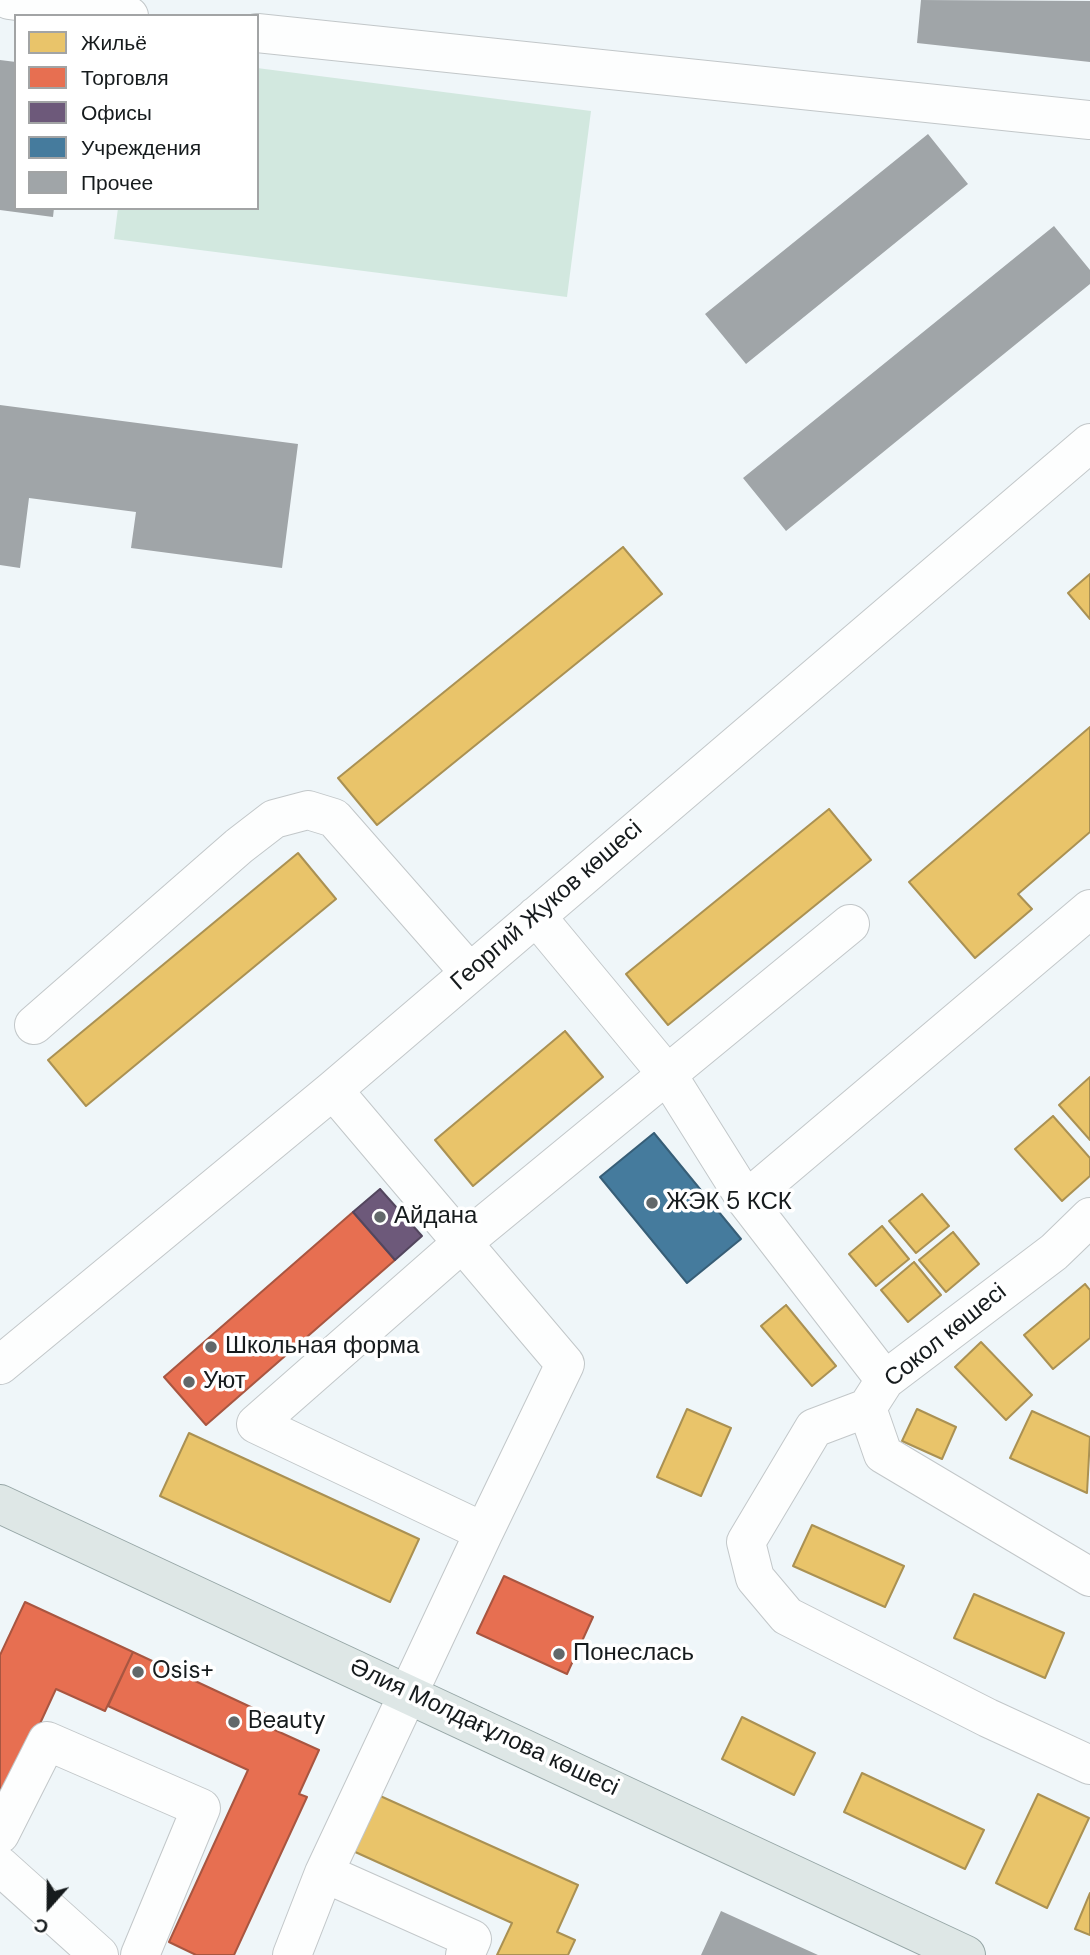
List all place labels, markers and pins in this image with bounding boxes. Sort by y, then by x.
place label: ЖЭК 5 КСК [666,1189,792,1217]
marker: ЖЭК 5 КСК [644,1195,660,1211]
place label: Айдана [394,1203,477,1231]
marker: Айдана [372,1209,388,1225]
place label: Школьная форма [225,1333,419,1361]
marker: Школьная форма [203,1339,219,1355]
place label: Уют [203,1368,246,1396]
marker: Уют [181,1374,197,1390]
place label: Понеслась [573,1640,694,1668]
marker: Понеслась [551,1646,567,1662]
place label: Osis+ [152,1658,214,1686]
marker: Osis+ [130,1664,146,1680]
place label: Beauty [248,1708,326,1736]
marker: Beauty [226,1714,242,1730]

